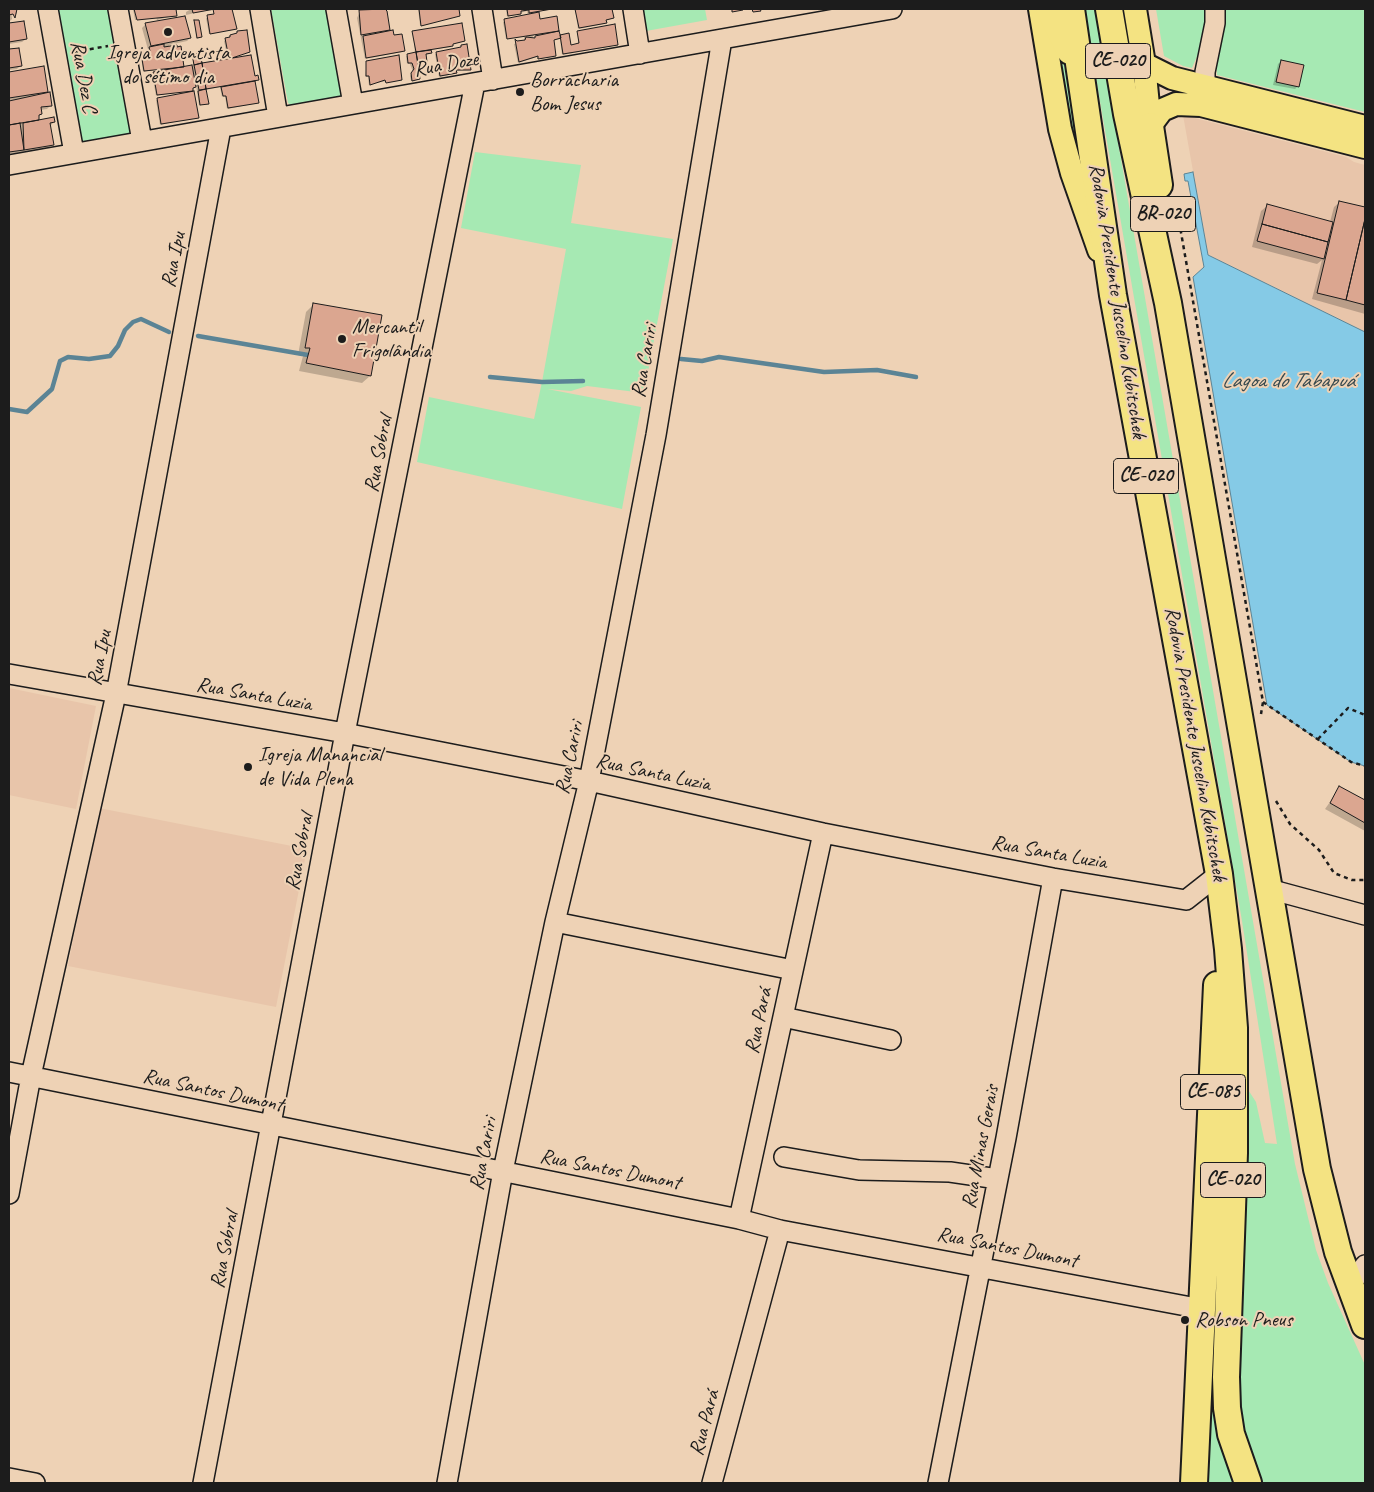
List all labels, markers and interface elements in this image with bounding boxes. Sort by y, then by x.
marker: Igreja adventista do sétimo dia [162,26,174,38]
street label: Rua Dez C [64,39,102,115]
place label: Igreja adventista do sétimo dia [107,40,229,90]
road number: CE-020 [1086,44,1150,78]
street label: Rua Doze [412,47,480,83]
place label: Borracharia Bom Jesus [530,67,618,117]
marker: Borracharia Bom Jesus [514,86,526,98]
street label: Rodovia Presidente Juscelino Kubitschek [1083,162,1151,440]
road number: BR-020 [1130,196,1196,232]
street label: Rua Ipu [156,230,192,290]
place label: Mercantil Frigolândia [352,314,431,364]
street label: Rua Cariri [626,322,664,400]
marker: Mercantil Frigolândia [336,333,348,345]
water label: Lagoa do Tabapuá [1222,368,1354,394]
street label: Rua Sobral [359,413,399,495]
road number: CE-020 [1114,458,1178,494]
street label: Rodovia Presidente Juscelino Kubitschek [1158,605,1232,883]
street label: Rua Ipu [82,628,118,688]
street label: Rua Santa Luzia [194,672,314,718]
street label: Rua Cariri [550,719,590,797]
place label: Igreja Manancial de Vida Plena [258,742,382,792]
street label: Rua Santa Luzia [593,749,713,797]
marker: Igreja Manancial de Vida Plena [242,761,254,773]
street label: Rua Sobral [280,811,320,893]
street label: Rua Santa Luzia [989,830,1109,876]
street label: Rua Pará [740,986,778,1056]
street label: Rua Santos Dumont [141,1064,285,1118]
road number: CE-085 [1180,1074,1246,1110]
street label: Rua Minas Gerais [957,1083,1005,1211]
street label: Rua Cariri [465,1115,503,1193]
street label: Rua Santos Dumont [538,1144,682,1196]
road number: CE-020 [1200,1162,1266,1198]
street label: Rua Sobral [205,1209,245,1291]
street label: Rua Santos Dumont [935,1222,1079,1274]
place label: Robson Pneus [1195,1307,1292,1333]
marker: Robson Pneus [1179,1314,1191,1326]
street label: Rua Pará [684,1388,726,1458]

